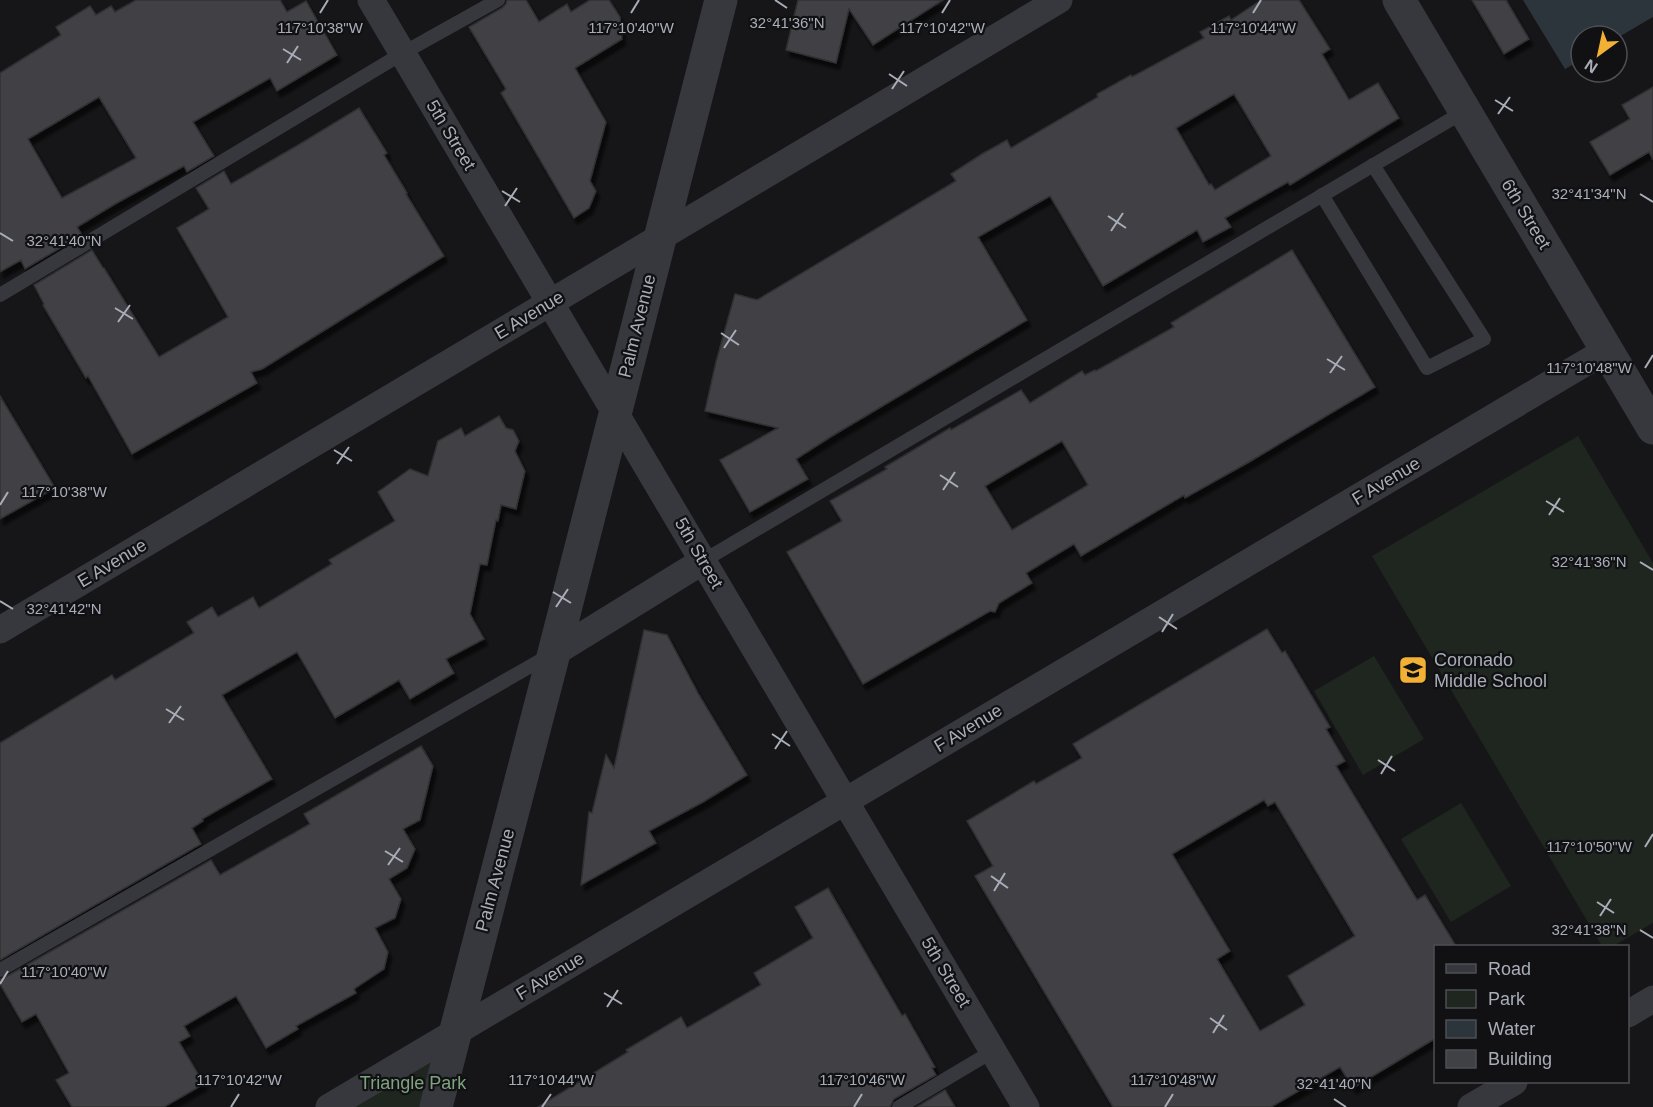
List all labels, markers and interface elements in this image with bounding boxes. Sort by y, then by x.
text: 32°41'36"N [749,14,825,31]
text: 117°10'38"W [277,19,364,36]
text: 117°10'40"W [588,19,675,36]
text: 117°10'42"W [899,19,986,36]
text: 117°10'44"W [1210,19,1297,36]
north arrow [1569,24,1629,84]
text: N [1582,56,1601,76]
street label: 5th Street [422,96,480,174]
street label: 6th Street [1497,175,1555,253]
text: 32°41'34"N [1551,185,1627,202]
text: 32°41'40"N [26,232,102,249]
street label: Palm Avenue [615,272,659,380]
street label: E Avenue [491,287,567,343]
text: 117°10'48"W [1546,359,1633,376]
street label: F Avenue [1348,453,1424,509]
text: 117°10'38"W [21,483,108,500]
street label: 5th Street [671,514,727,592]
street label: E Avenue [74,535,150,591]
text: 32°41'36"N [1551,553,1627,570]
text: 32°41'42"N [26,600,102,617]
place label: Coronado Middle School [1434,650,1547,691]
school or university icon: Coronado Middle School [1397,654,1429,686]
street label: F Avenue [930,700,1006,756]
street label: Palm Avenue [472,826,518,934]
text: 117°10'50"W [1546,838,1633,855]
text: 32°41'38"N [1551,921,1627,938]
street label: 5th Street [917,933,975,1011]
legend [1434,945,1629,1083]
street label: F Avenue [512,948,588,1004]
text: Road [1488,959,1531,979]
text: 117°10'40"W [21,963,108,980]
text: Park [1488,989,1526,1009]
text: Water [1488,1019,1535,1039]
text: Building [1488,1049,1552,1069]
text: 117°10'42"W [196,1071,283,1088]
text: 117°10'44"W [508,1071,595,1088]
text: 117°10'46"W [819,1071,906,1088]
text: 117°10'48"W [1130,1071,1217,1088]
park label: Triangle Park [360,1073,467,1093]
text: 32°41'40"N [1296,1075,1372,1092]

